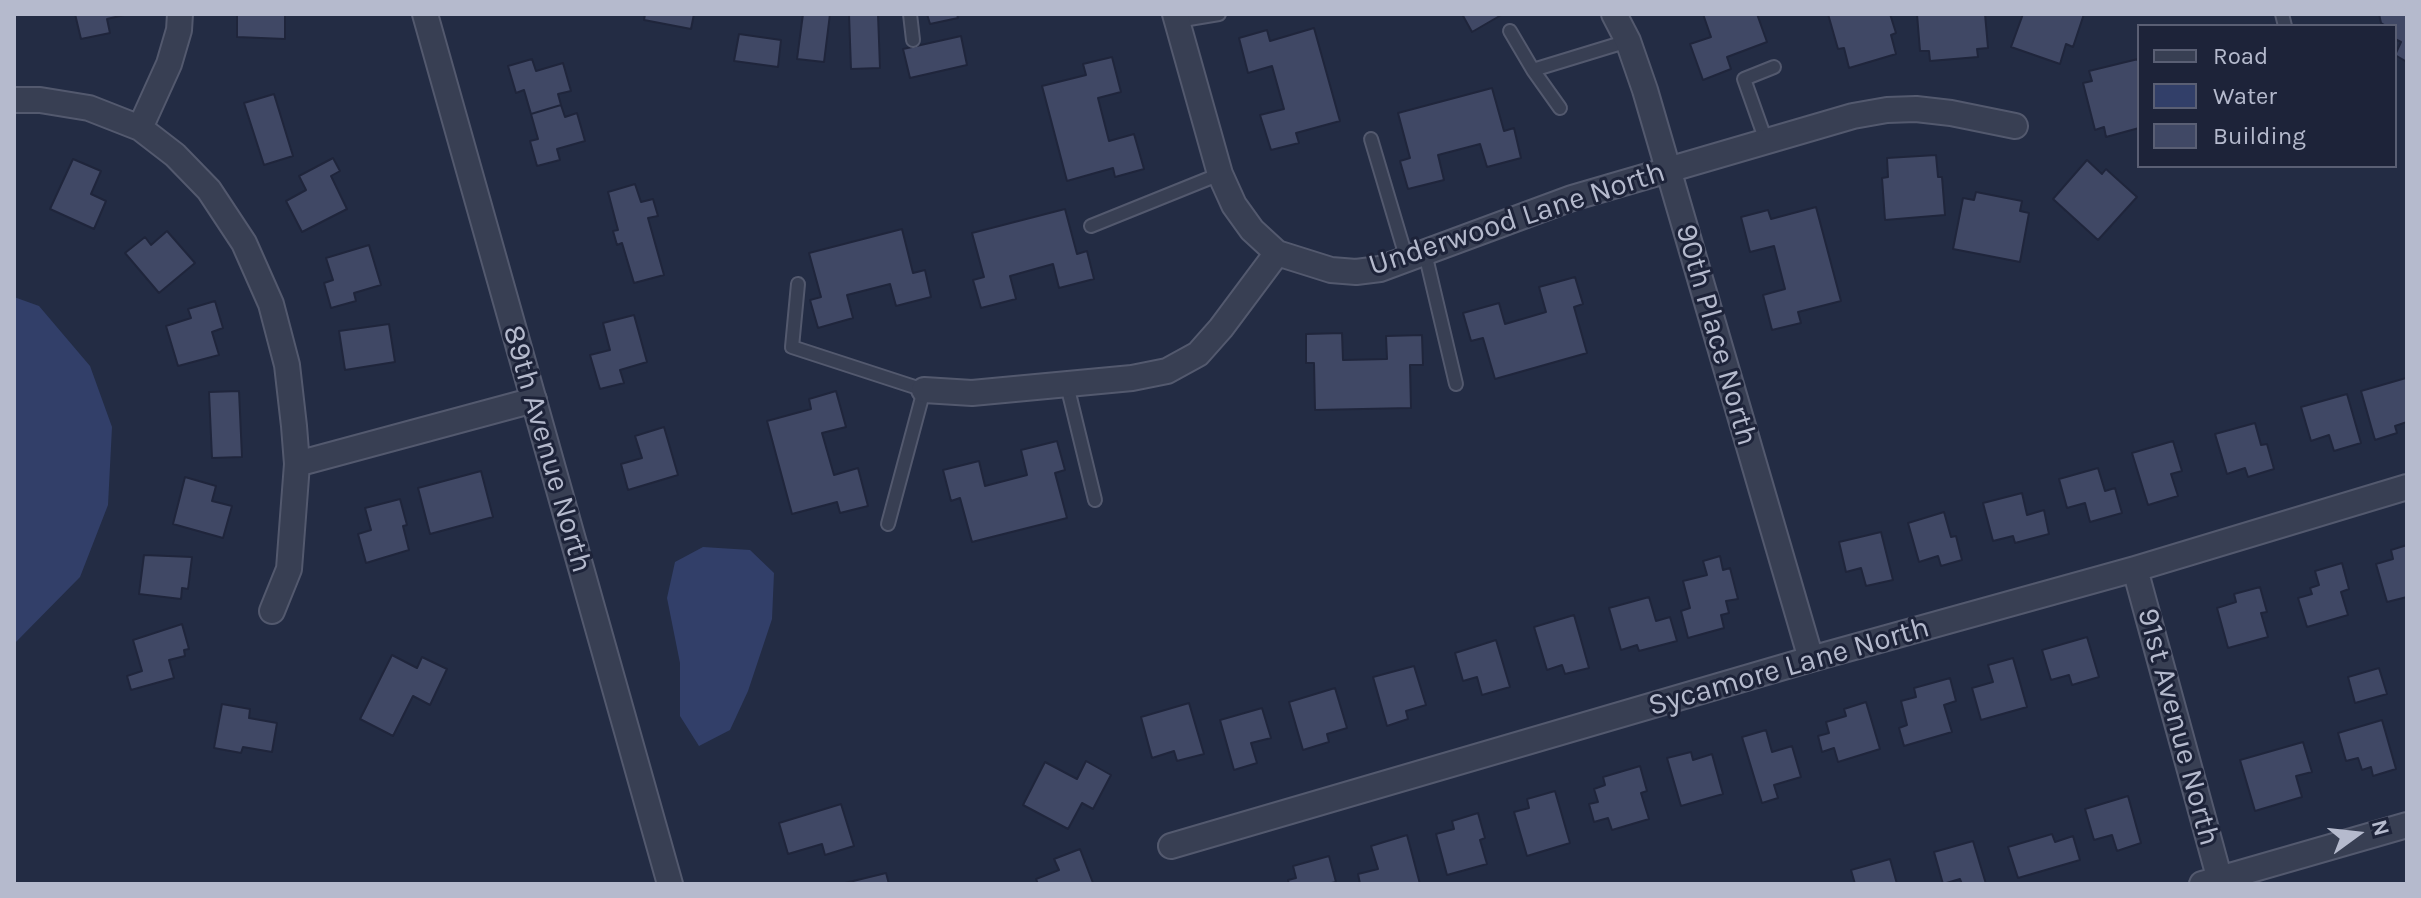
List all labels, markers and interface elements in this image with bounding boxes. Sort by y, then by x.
legend [2137,24,2397,168]
text: Road [2213,42,2268,70]
text: Water [2213,82,2277,110]
text: Building [2213,122,2306,150]
street label: Underwood Lane North [1364,154,1670,284]
street label: 90th Place North [1667,220,1765,450]
street label: 89th Avenue North [495,321,599,577]
street label: 91st Avenue North [2129,604,2227,850]
street label: Sycamore Lane North [1645,610,1933,724]
north arrow [2317,794,2397,874]
text: N [2366,817,2395,839]

